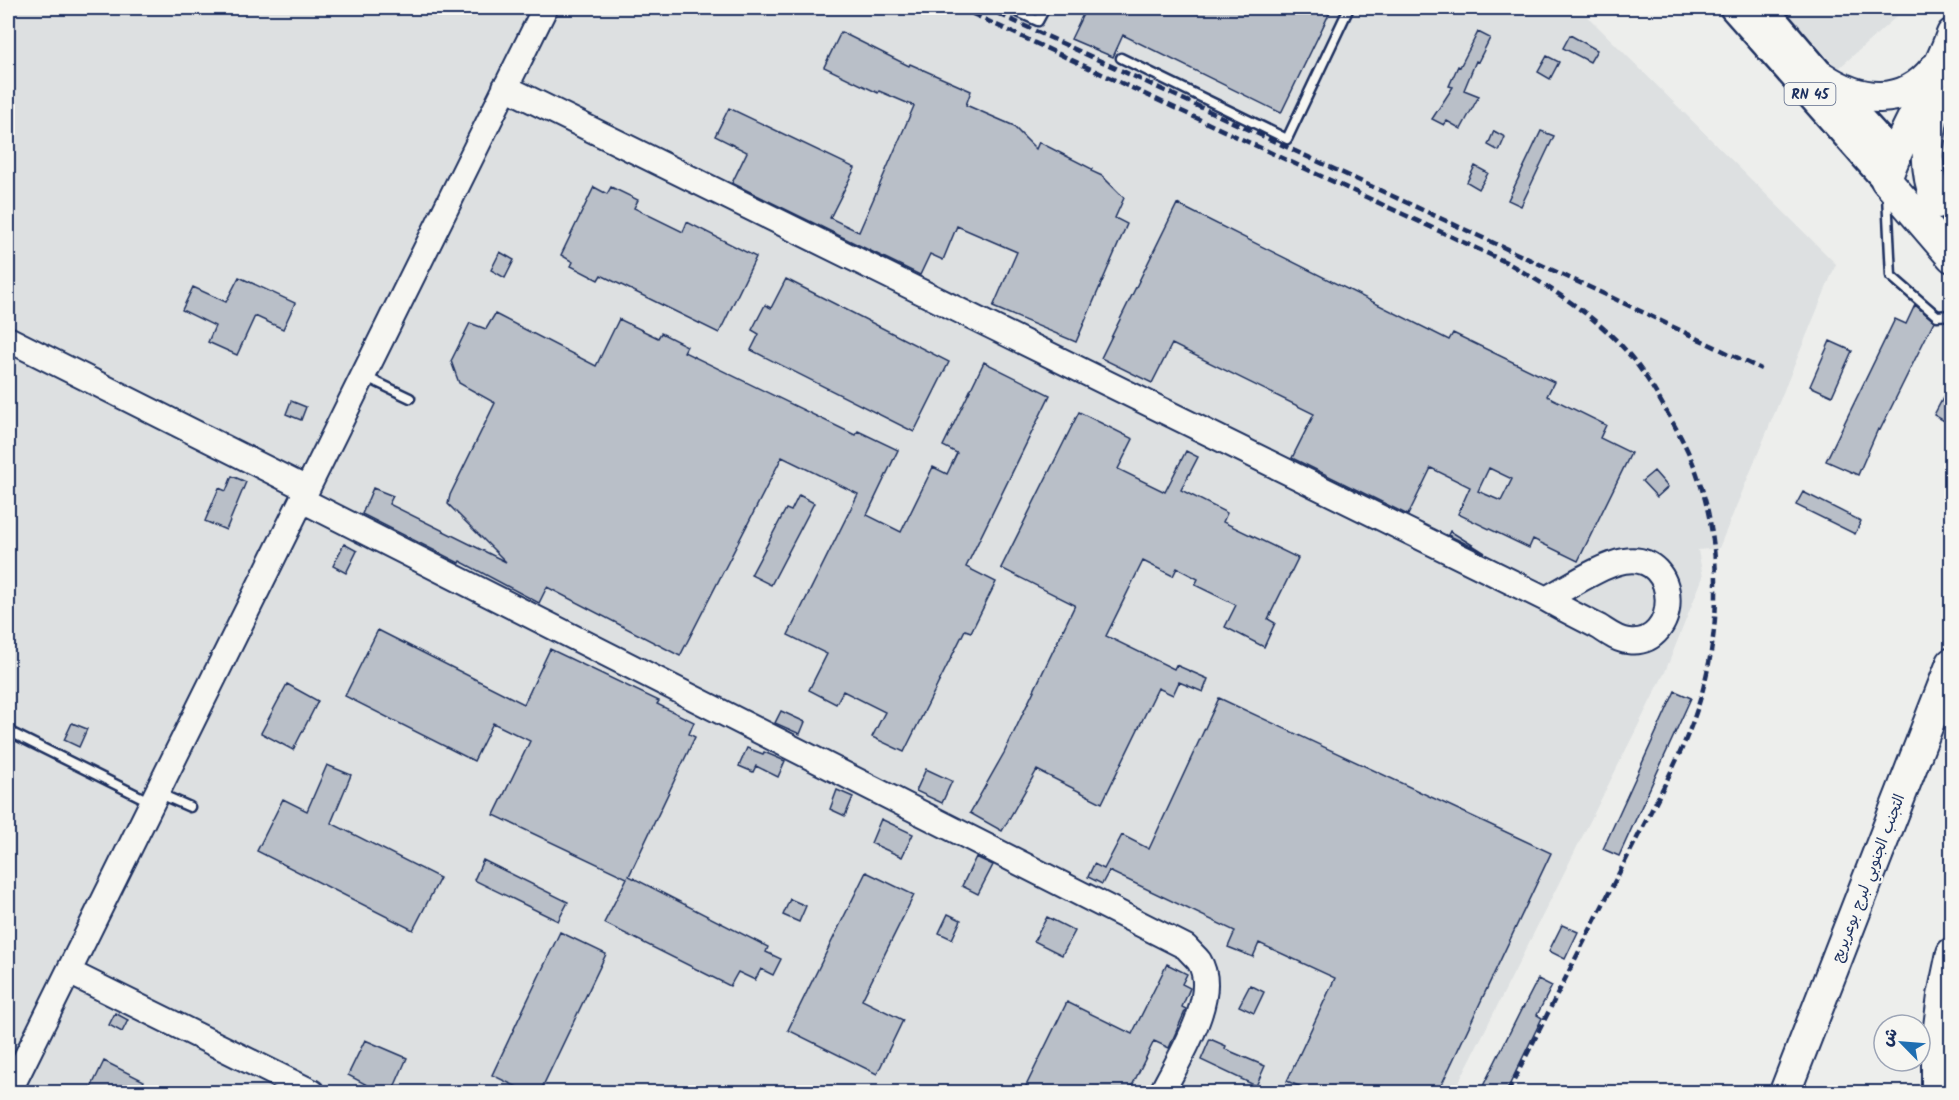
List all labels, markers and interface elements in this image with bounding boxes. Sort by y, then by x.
road number: RN 45 [1784,83,1836,105]
street label: التجنب الجنوبي لبرج بوعريريج [1826,791,1912,966]
north arrow [1872,1013,1932,1073]
text: ش [1875,1024,1905,1051]

